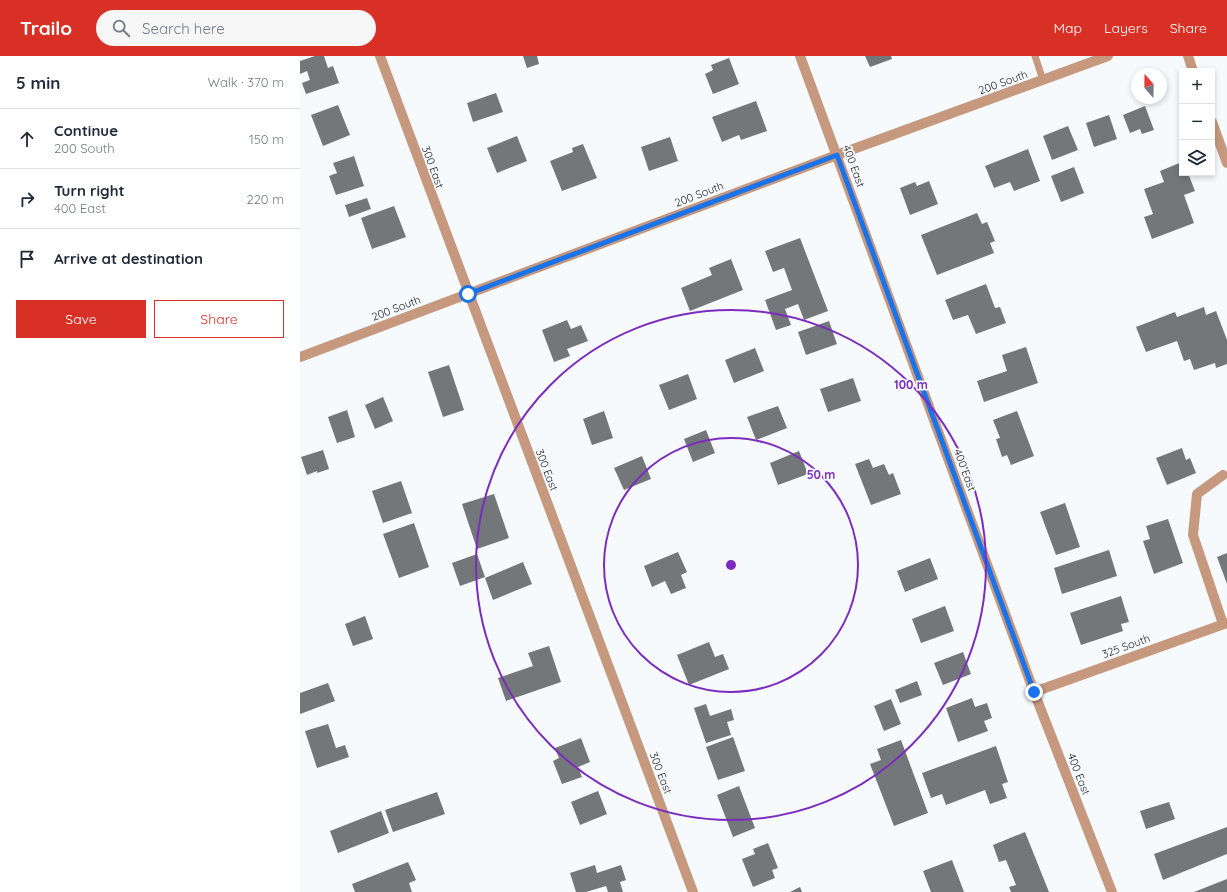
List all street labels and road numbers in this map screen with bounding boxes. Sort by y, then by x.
street label: 200 South [977,67,1029,97]
street label: 400 East [840,143,868,189]
street label: 300 East [419,144,447,190]
street label: 200 South [673,178,725,210]
street label: 200 South [370,292,422,324]
street label: 300 East [533,447,561,493]
street label: 400 East [951,447,979,493]
street label: 325 South [1100,631,1152,661]
street label: 300 East [647,750,675,796]
street label: 400 East [1065,751,1093,797]

